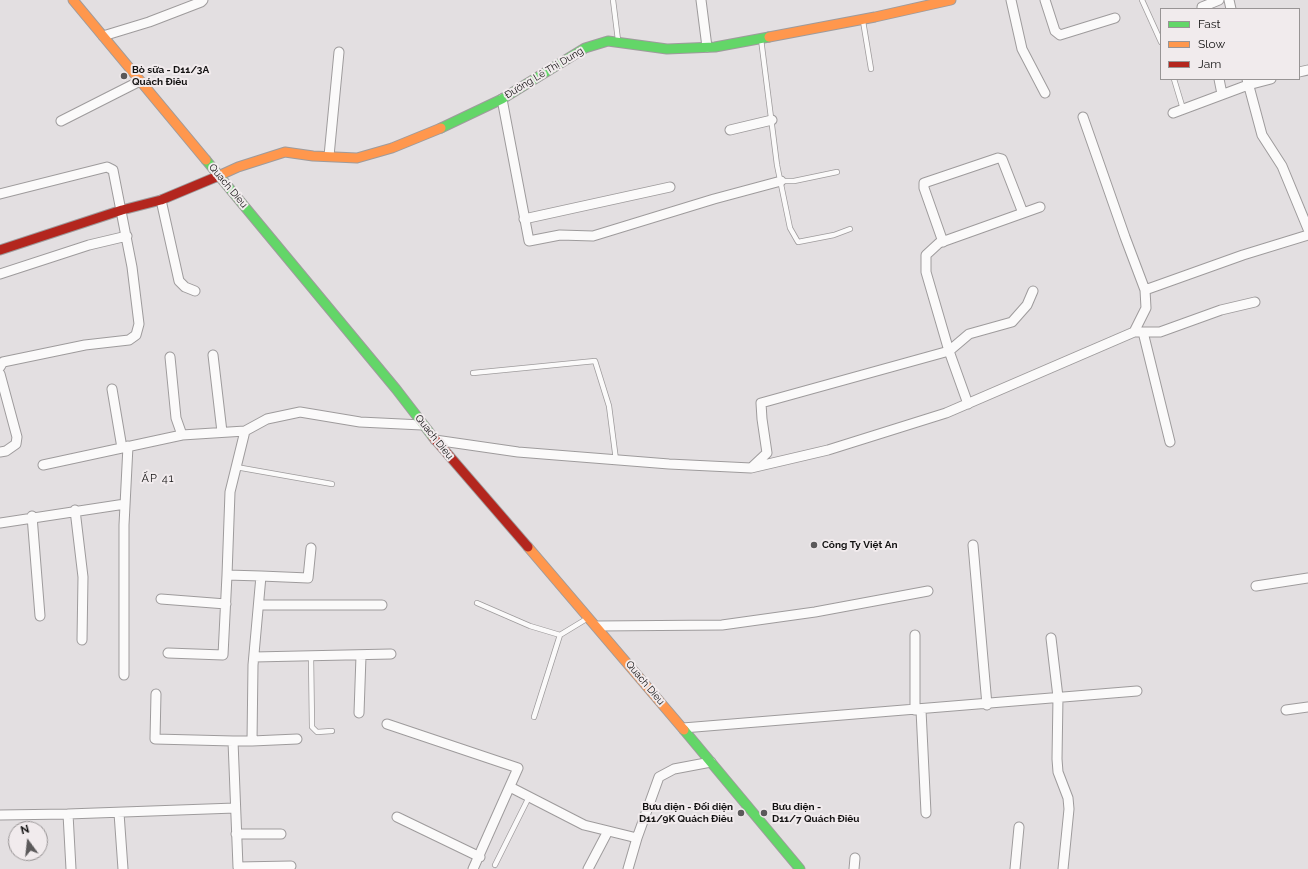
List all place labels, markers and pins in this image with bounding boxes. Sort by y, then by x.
place label: Bò sữa - D11/3A Quách Điêu [132,64,209,88]
marker: Bò sữa - D11/3A Quách Điêu [119,71,129,81]
place label: Công Ty Việt An [822,539,898,551]
marker: Công Ty Việt An [809,540,819,550]
place label: Bưu điện - Đối diện D11/9K Quách Điêu [639,801,733,824]
place label: Bưu điện - D11/7 Quách Điêu [772,801,859,824]
marker: Bưu điện - Đối diện D11/9K Quách Điêu [736,808,746,818]
marker: Bưu điện - D11/7 Quách Điêu [759,808,769,818]

